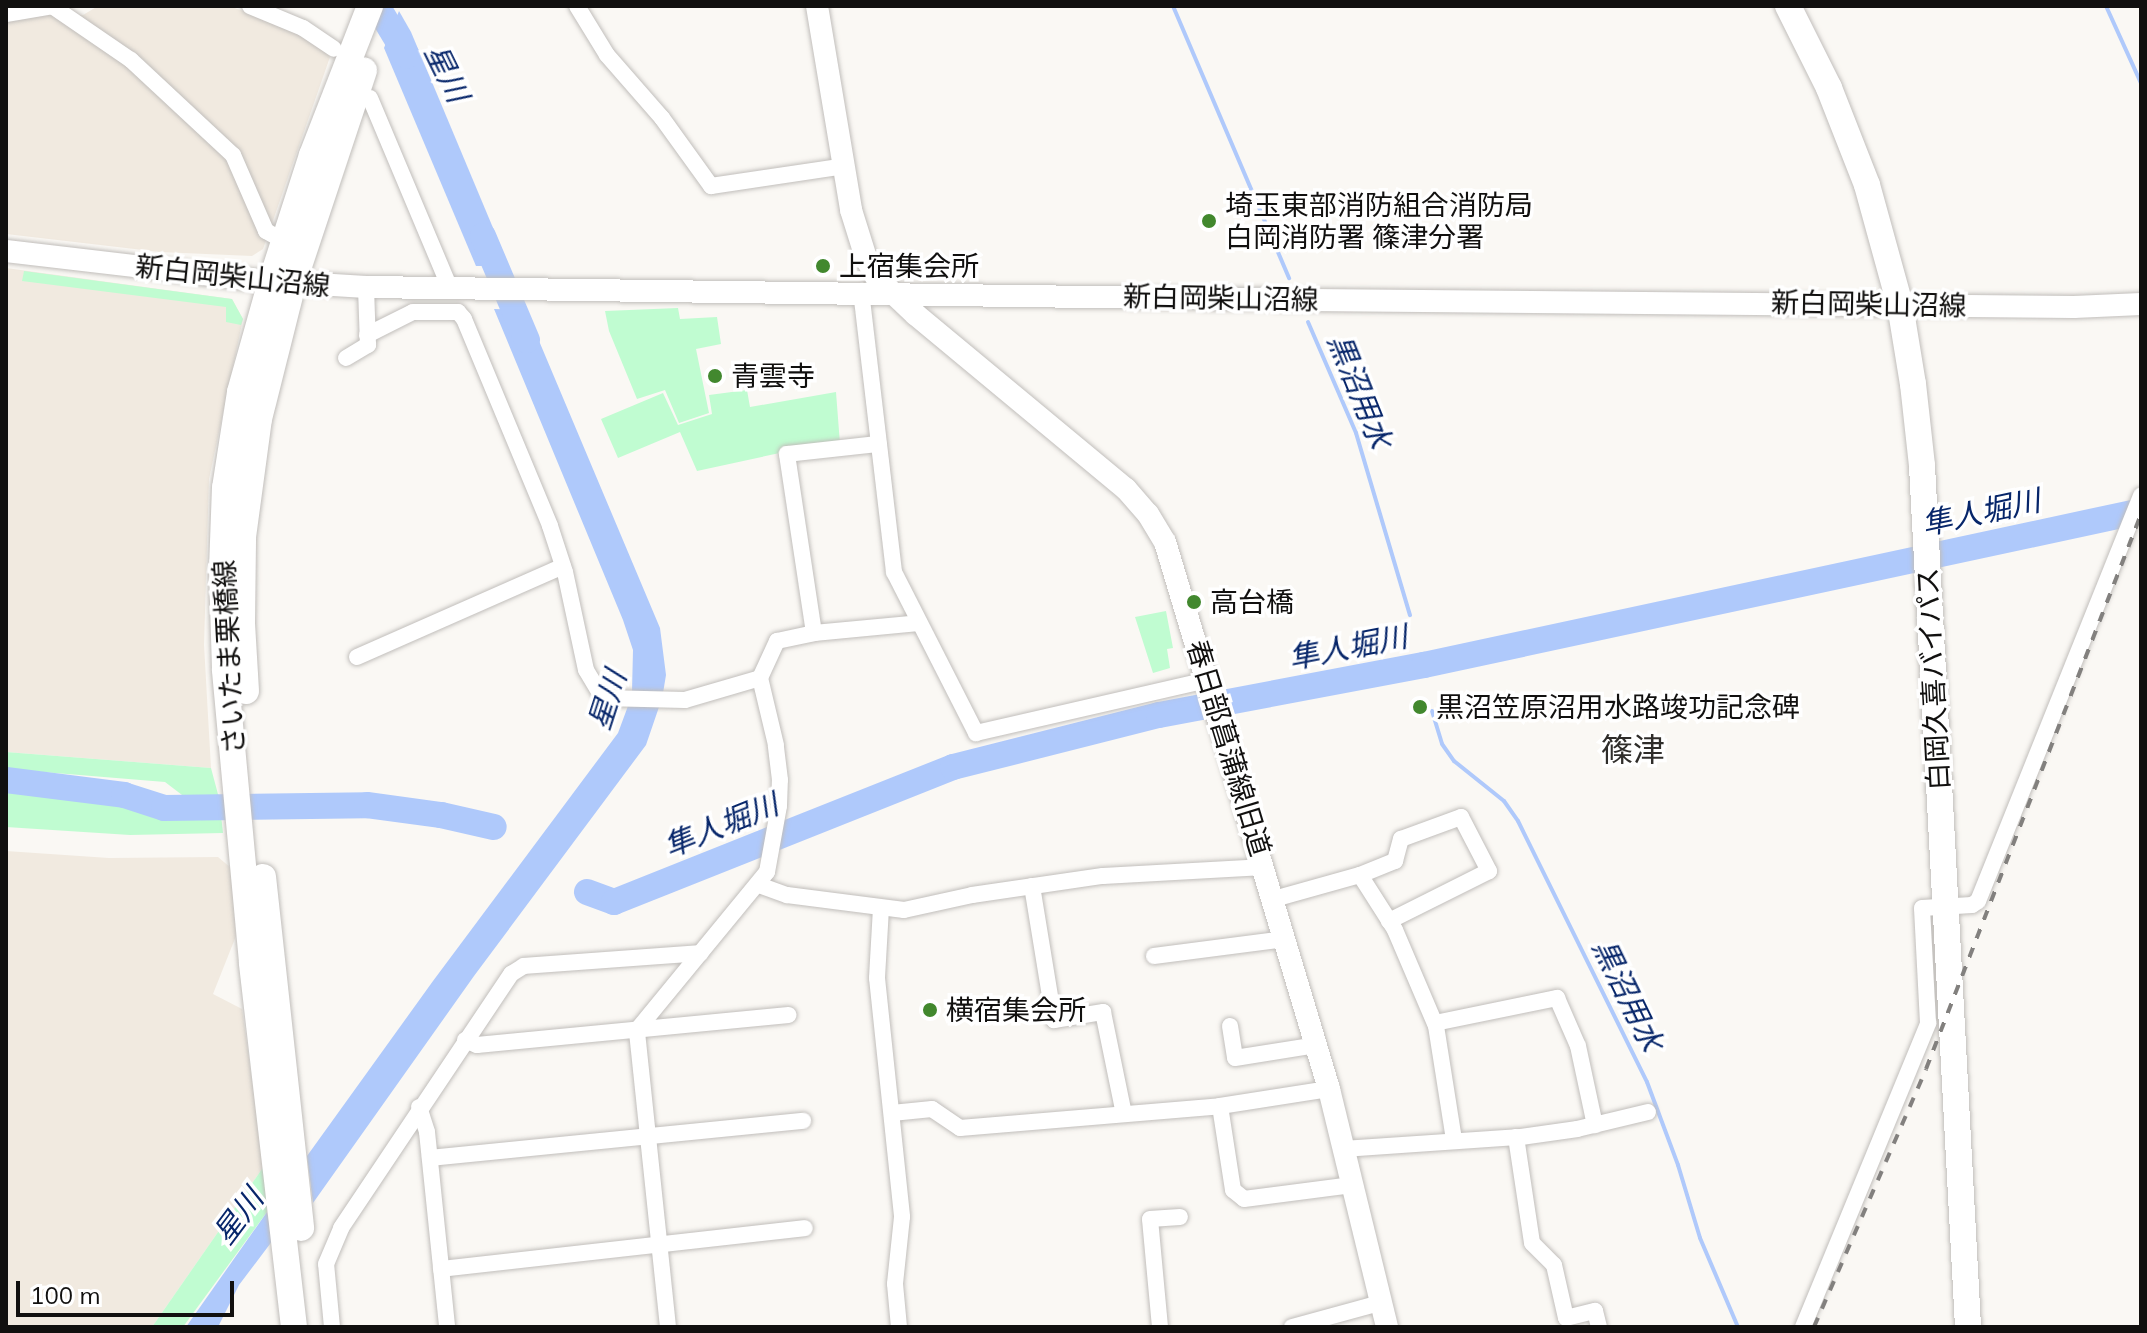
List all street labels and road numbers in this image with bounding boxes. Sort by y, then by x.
street label: 新白岡柴山沼線 [134,249,332,303]
street label: 新白岡柴山沼線 [1123,279,1319,317]
street label: 新白岡柴山沼線 [1771,285,1967,323]
street label: さいたま栗橋線 [207,558,251,756]
street label: 白岡久喜バイパス [1910,566,1956,792]
street label: 春日部菖蒲線旧道 [1180,636,1278,860]

